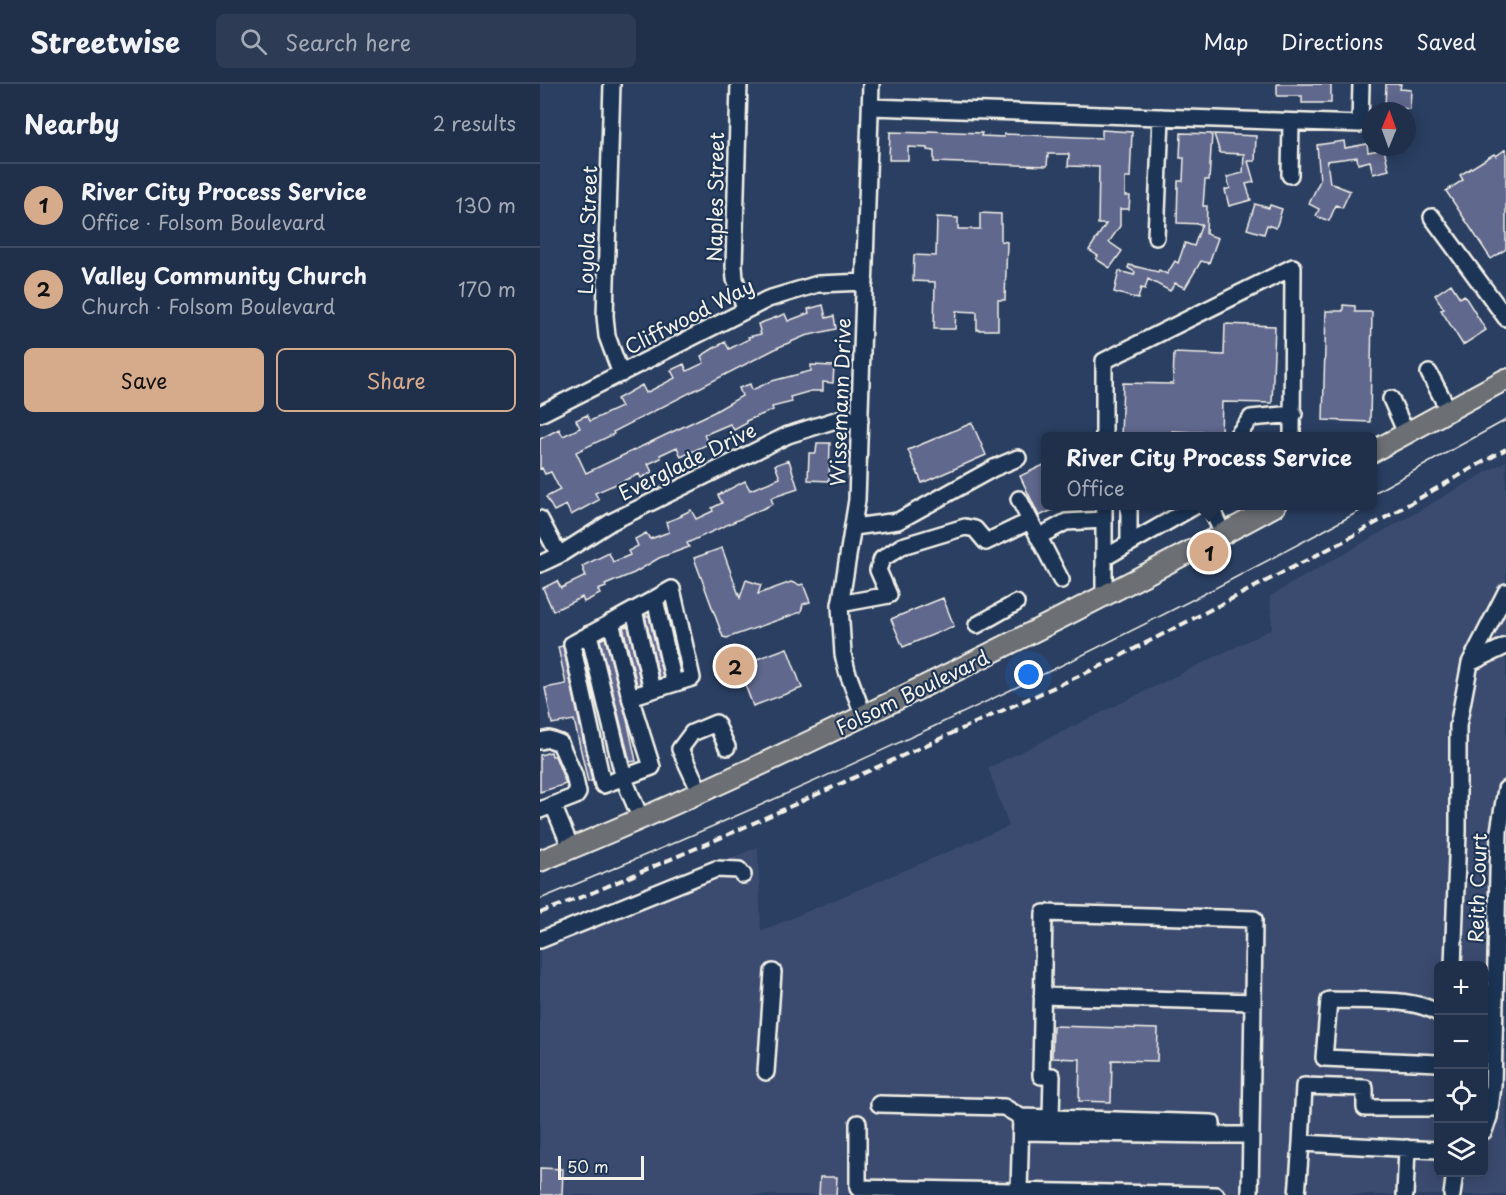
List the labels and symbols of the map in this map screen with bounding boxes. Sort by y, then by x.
north arrow [1362,102,1416,156]
street label: Naples Street [699,132,731,262]
street label: Loyola Street [570,165,604,295]
street label: Cliffwood Way [619,270,759,362]
street label: Wissemann Drive [822,317,858,487]
street label: Everglade Drive [613,415,761,507]
pin: 1 [1190,530,1228,574]
street label: Folsom Boulevard [830,642,994,742]
pin: 2 [716,644,754,688]
your location [1014,660,1043,689]
street label: Reith Court [1460,833,1494,943]
scale bar [558,1153,644,1180]

